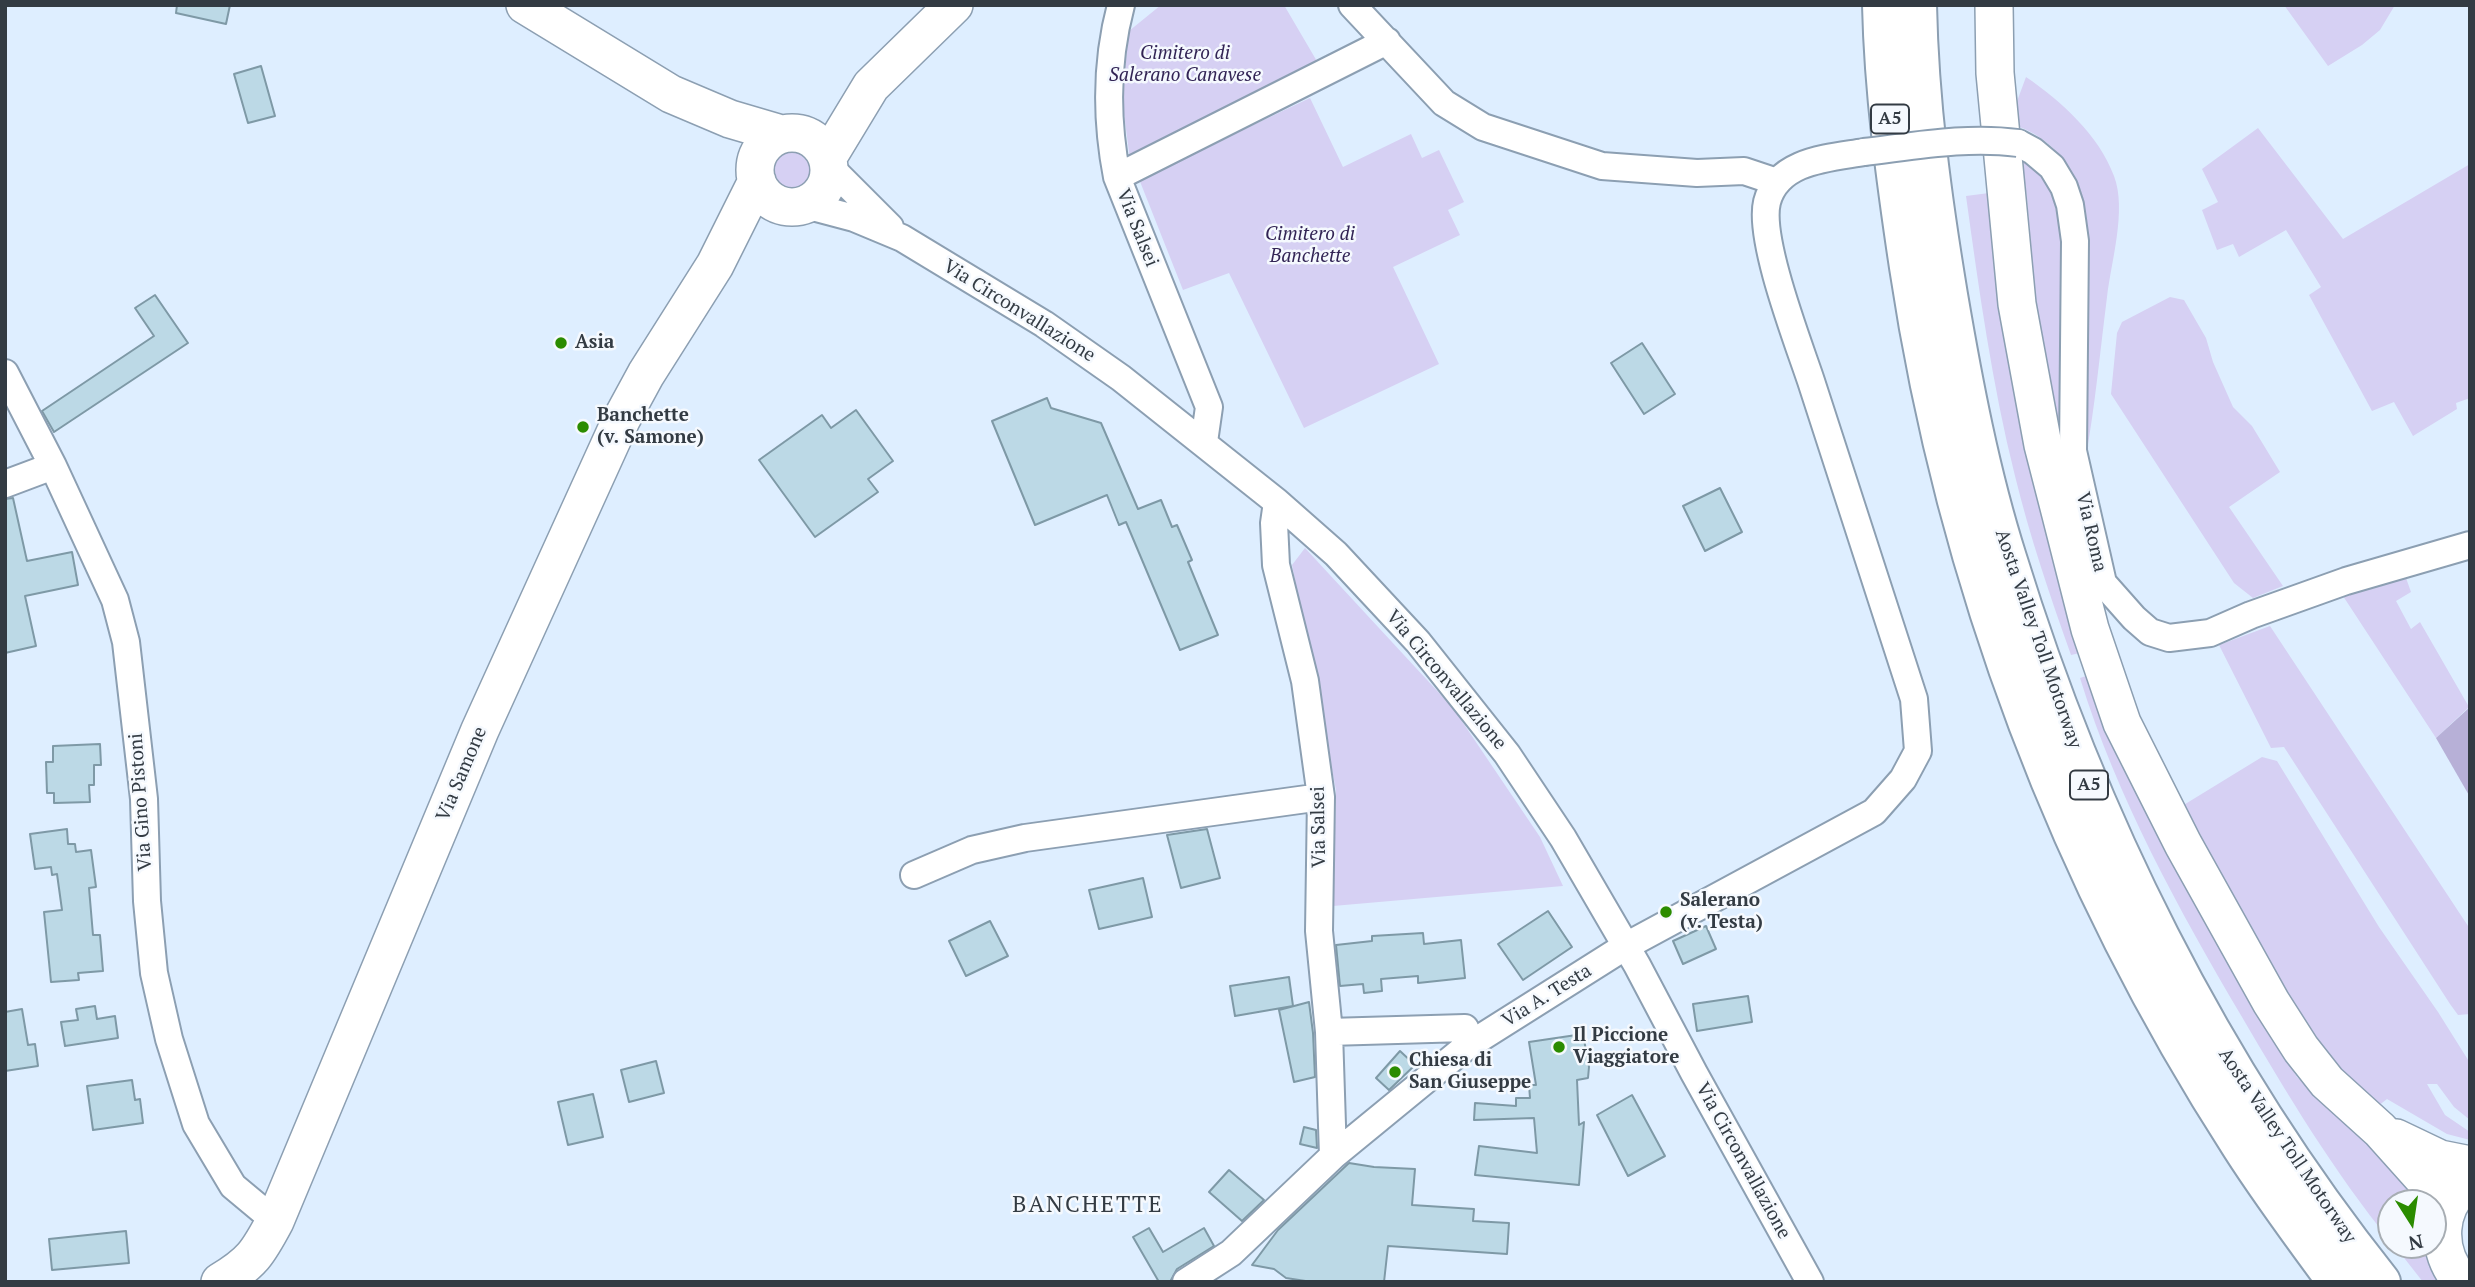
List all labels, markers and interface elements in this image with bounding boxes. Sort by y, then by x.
park label: Cimitero di Salerano Canavese [1109,43,1261,87]
road number: A5 [1871,104,1909,134]
street label: Via Salsei [1111,186,1163,270]
park label: Cimitero di Banchette [1265,224,1355,268]
street label: Via Circonvallazione [939,255,1099,367]
place label: Asia [575,332,614,354]
marker: Asia [553,335,569,351]
place label: Banchette (v. Samone) [597,405,704,449]
marker: Banchette (v. Samone) [575,419,591,435]
street label: Via Roma [2071,490,2111,574]
street label: Aosta Valley Toll Motorway [1990,526,2086,752]
street label: Via Circonvallazione [1381,606,1511,754]
street label: Via Samone [432,723,492,825]
street label: Via Gino Pistoni [125,732,157,872]
road number: A5 [2070,770,2108,800]
street label: Via Salsei [1307,786,1331,868]
place label: Salerano (v. Testa) [1680,890,1763,934]
marker: Salerano (v. Testa) [1658,904,1674,920]
street label: Via A. Testa [1498,960,1596,1032]
place label: Il Piccione Viaggiatore [1573,1025,1679,1069]
marker: Il Piccione Viaggiatore [1551,1039,1567,1055]
street label: Aosta Valley Toll Motorway [2213,1044,2361,1248]
place label: Chiesa di San Giuseppe [1409,1050,1531,1094]
marker: Chiesa di San Giuseppe [1387,1064,1403,1080]
street label: Via Circonvallazione [1691,1079,1795,1243]
north arrow [2377,1189,2447,1259]
district label: BANCHETTE [1013,1191,1163,1219]
text: N [2406,1229,2426,1257]

